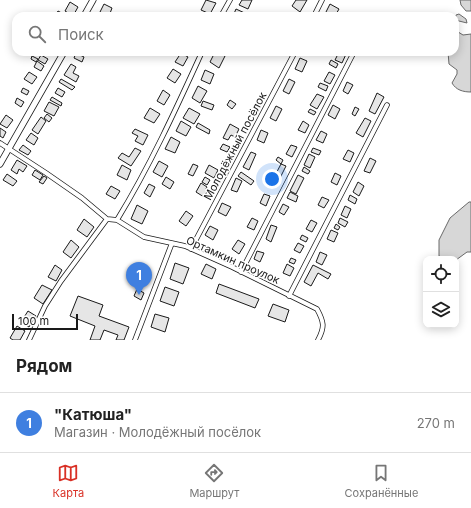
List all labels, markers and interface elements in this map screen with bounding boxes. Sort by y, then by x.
search box [12,12,459,56]
icon: search [26,23,48,45]
text: Поиск [58,25,104,44]
street label: Молодёжный посёлок [201,90,269,202]
your location [262,169,282,189]
street label: Ортамкин проулок [184,233,282,287]
map controls [423,256,459,328]
button: locate [423,256,459,292]
pin: 1 [126,262,152,295]
button: layers [423,292,459,328]
scale bar [12,312,78,331]
text: 100 m [18,314,49,328]
text: Рядом [16,356,72,376]
text: "Катюша" [54,405,132,424]
text: 1 [26,415,32,431]
text: 270 m [417,415,455,431]
text: Магазин · Молодёжный посёлок [54,424,261,440]
tab: Карта [53,462,84,500]
tab: Маршрут [189,462,239,500]
tab: Сохранённые [345,462,418,500]

